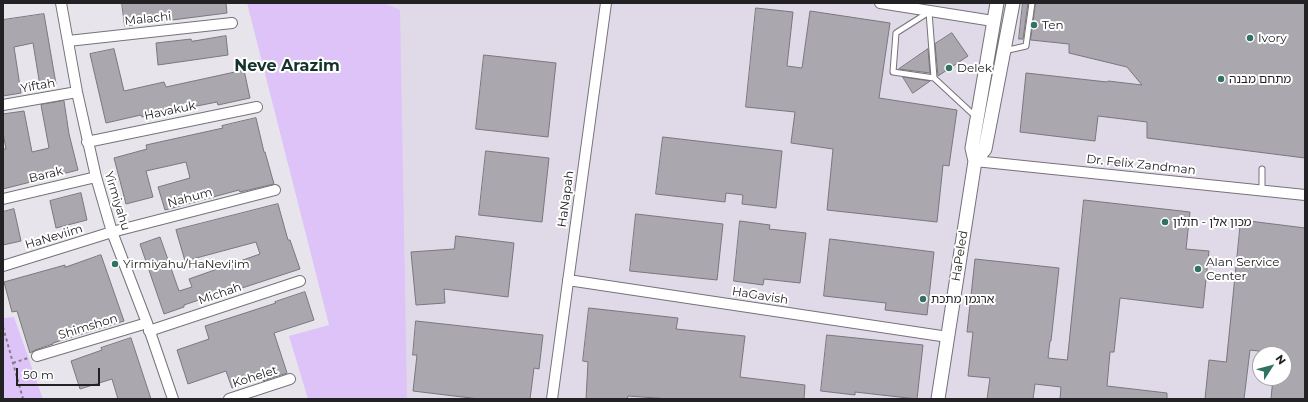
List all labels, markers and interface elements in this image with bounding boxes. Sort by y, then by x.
street label: Malachi [124,9,172,29]
place label: Ten [1042,18,1064,32]
marker: Ten [1029,20,1039,30]
place label: Ivory [1258,31,1287,45]
marker: Ivory [1245,33,1255,43]
district label: Neve Arazim [234,56,340,76]
place label: Delek [957,61,992,75]
marker: Delek [944,63,954,73]
place label: מתחם מבנה [1229,72,1291,86]
marker: מתחם מבנה [1216,74,1226,84]
street label: Yiftah [20,76,56,96]
street label: Havakuk [143,99,197,123]
street label: Dr. Felix Zandman [1086,152,1196,178]
street label: Barak [27,164,65,186]
street label: Yirmiyahu [101,170,133,232]
street label: HaNapah [555,170,577,228]
street label: Nahum [166,185,214,211]
place label: מכון אלן - חולון [1173,215,1252,229]
marker: מכון אלן - חולון [1160,217,1170,227]
street label: HaNeviim [23,221,85,253]
street label: HaPeled [949,230,971,282]
place label: Alan Service Center [1206,255,1279,283]
place label: Yirmiyahu/HaNevi'im [123,257,250,271]
marker: Yirmiyahu/HaNevi'im [110,259,120,269]
marker: Alan Service Center [1193,264,1203,274]
street label: Michah [197,280,243,308]
street label: HaGavish [731,284,789,308]
place label: ארגמן מתכת [931,292,994,306]
marker: ארגמן מתכת [918,294,928,304]
street label: Shimshon [57,311,119,343]
north arrow [1252,346,1292,386]
text: N [1273,352,1289,367]
scale bar [18,360,102,386]
street label: Kohelet [231,363,279,391]
text: 50 m [23,367,54,382]

